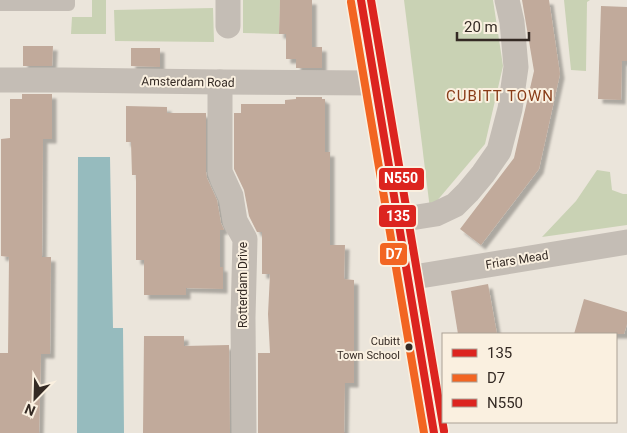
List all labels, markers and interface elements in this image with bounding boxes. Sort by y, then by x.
scale bar [457,10,530,42]
text: 20 m [464,18,498,36]
street label: Amsterdam Road [141,74,235,90]
district label: CUBITT TOWN [446,87,554,105]
line badge: N550 [378,167,425,191]
text: N550 [384,170,418,186]
line badge: 135 [378,204,417,228]
text: 135 [386,208,410,224]
street label: Rotterdam Drive [236,242,250,328]
line badge: D7 [379,242,408,266]
text: D7 [385,246,403,262]
street label: Friars Mead [485,248,549,272]
legend [442,333,617,423]
place label: Cubitt Town School [337,335,400,362]
marker: Cubitt Town School [404,342,414,352]
text: 135 [487,344,512,362]
text: D7 [487,369,505,387]
north arrow [10,373,60,423]
text: N550 [487,394,523,412]
text: N [22,401,38,419]

